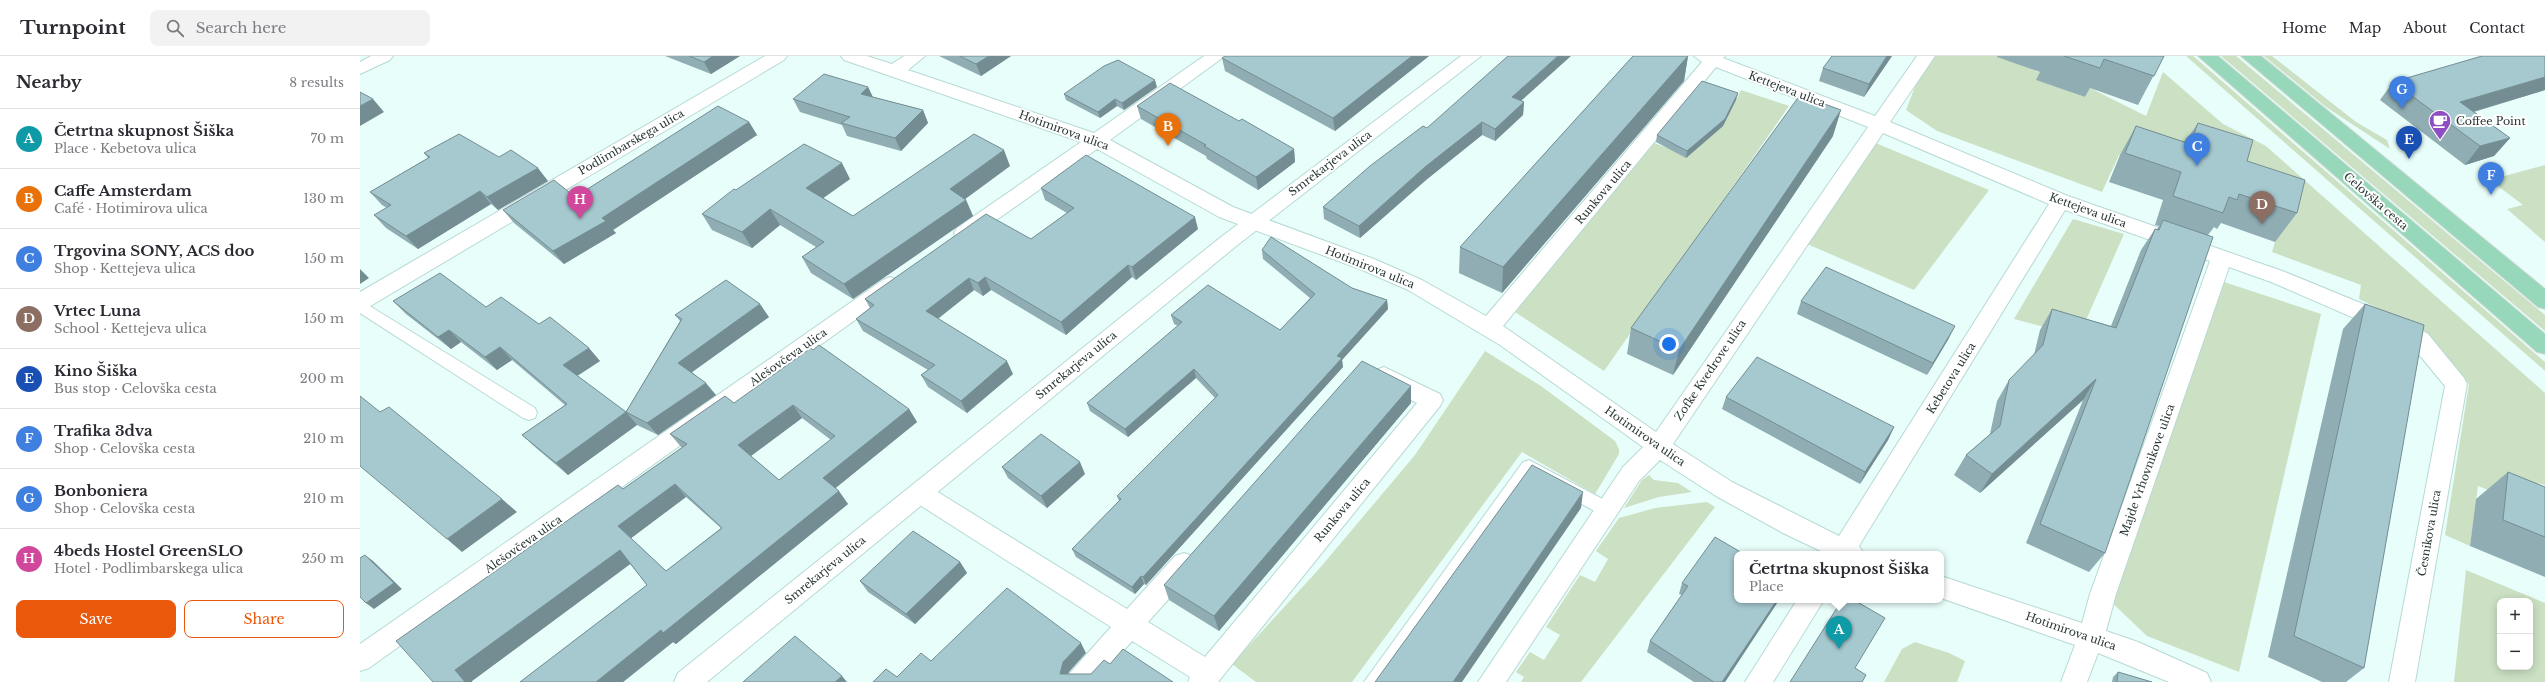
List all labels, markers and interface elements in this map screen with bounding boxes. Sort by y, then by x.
search box [150,10,430,46]
text: Turnpoint [20,16,126,39]
icon: search [164,17,186,39]
text: Search here [196,18,286,37]
text: Home [2282,19,2327,37]
text: Map [2349,19,2381,37]
text: About [2403,19,2447,37]
text: Contact [2469,19,2525,37]
street label: Kettejeva ulica [1747,68,1828,110]
text: Nearby [16,72,82,93]
text: 8 results [289,74,344,91]
pin: G [2389,76,2415,109]
street label: Podlimbarskega ulica [576,106,687,178]
street label: Hotimirova ulica [1017,107,1112,153]
cafe icon: Coffee Point [2427,108,2453,141]
pin: B [1155,113,1181,146]
place label: Coffee Point [2456,114,2526,128]
text: Četrtna skupnost Šiška [54,121,234,140]
pin: E [2396,126,2422,159]
street label: Smrekarjeva ulica [1286,127,1375,199]
text: A [24,130,34,147]
text: 70 m [311,130,344,147]
pin: C [2184,133,2210,166]
text: Place · Kebetova ulica [54,140,196,157]
street label: Runkova ulica [1572,156,1634,227]
pin: F [2478,162,2504,195]
street label: Celovška cesta [2341,169,2412,233]
text: Caffe Amsterdam [54,181,192,200]
pin: H [567,186,593,219]
text: B [24,190,34,207]
text: 130 m [303,190,344,207]
street label: Kettejeva ulica [2047,190,2129,231]
pin: D [2249,191,2275,224]
text: Café · Hotimirova ulica [54,200,208,217]
text: Trgovina SONY, ACS doo [54,241,254,260]
street label: Hotimirova ulica [1323,243,1418,292]
text: C [24,250,34,267]
text: 150 m [304,250,344,267]
text: Shop · Kettejeva ulica [54,260,196,277]
text: Vrtec Luna [54,301,141,320]
text: D [23,310,35,327]
text: 150 m [304,310,344,327]
street label: Zofke Kvedrove ulica [1671,316,1749,423]
text: School · Kettejeva ulica [54,320,207,337]
street label: Alešovčeva ulica [746,325,830,389]
street label: Smrekarjeva ulica [1033,327,1120,402]
your location [1659,334,1679,354]
street label: Kebetova ulica [1923,339,1979,416]
text: Kino Šiška [54,361,137,380]
text: E [24,370,34,387]
text: 200 m [300,370,344,387]
text: Bus stop · Celovška cesta [54,380,217,397]
street label: Majde Vrhovnikove ulica [2117,401,2178,538]
street label: Hotimirova ulica [1602,403,1689,470]
text: Trafika 3dva [54,421,153,440]
text: F [25,430,33,447]
text: 210 m [303,430,344,447]
text: Shop · Celovška cesta [54,440,195,457]
street label: Runkova ulica [1311,474,1373,545]
text: Bonboniera [54,481,148,500]
street label: Česnikova ulica [2415,488,2444,577]
text: G [23,490,35,507]
text: 210 m [303,490,344,507]
text: Shop · Celovška cesta [54,500,195,517]
street label: Alešovčeva ulica [481,512,565,576]
street label: Smrekarjeva ulica [782,532,869,607]
text: 4beds Hostel GreenSLO [54,541,243,560]
text: H [23,550,35,567]
text: 250 m [302,550,344,567]
popup [1734,551,1944,603]
text: Četrtna skupnost Šiška [1749,559,1929,578]
text: Hotel · Podlimbarskega ulica [54,560,243,577]
text: Place [1749,578,1784,595]
map controls [2497,598,2533,670]
button: + [2497,598,2533,634]
button: Save [16,600,176,638]
button: Share [184,600,344,638]
street label: Hotimirova ulica [2024,609,2119,653]
pin: A [1826,616,1852,649]
button: − [2497,634,2533,670]

